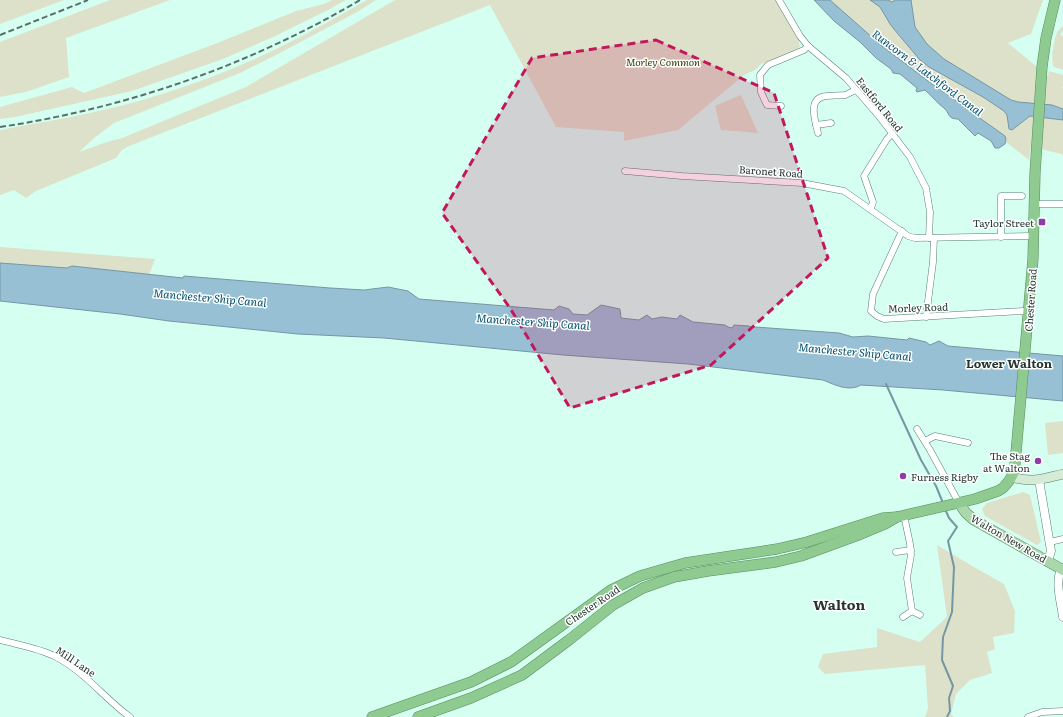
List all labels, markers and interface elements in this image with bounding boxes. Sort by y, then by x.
water label: Runcorn & Latchford Canal [869,25,987,120]
park label: Morley Common [626,54,700,69]
street label: Eastford Road [853,73,907,135]
street label: Baronet Road [738,161,804,181]
place label: Taylor Street [973,215,1034,230]
marker: Taylor Street [1037,217,1047,227]
street label: Chester Road [1020,268,1040,332]
water label: Manchester Ship Canal [153,284,268,310]
street label: Morley Road [888,298,948,316]
water label: Manchester Ship Canal [476,309,591,333]
water label: Manchester Ship Canal [798,338,913,364]
district label: Lower Walton [966,354,1053,372]
place label: The Stag at Walton [983,448,1030,475]
marker: The Stag at Walton [1033,456,1043,466]
place label: Furness Rigby [911,469,979,484]
marker: Furness Rigby [898,471,908,481]
street label: Walton New Road [968,510,1050,566]
street label: Chester Road [562,581,622,629]
district label: Walton [813,594,865,614]
street label: Mill Lane [53,642,99,680]

